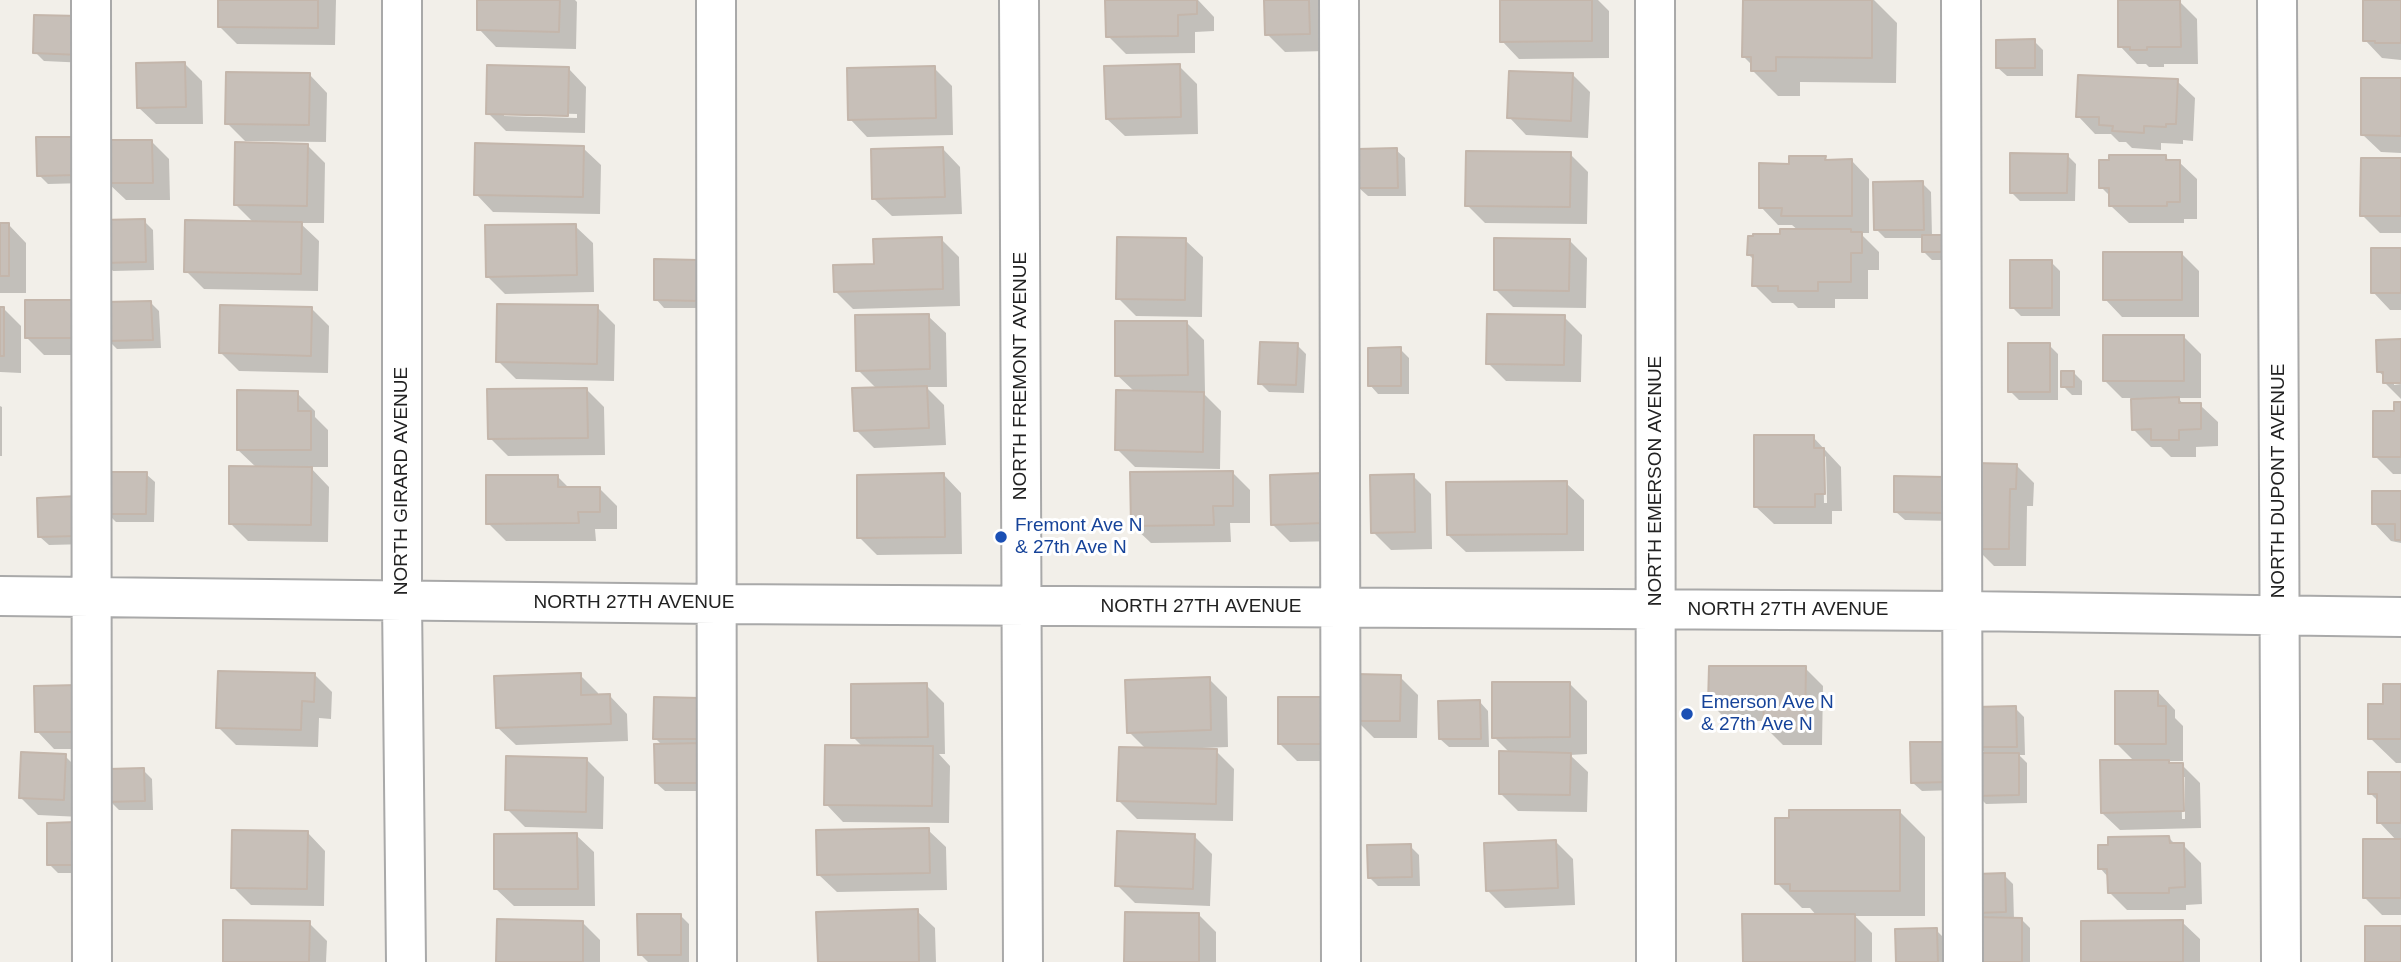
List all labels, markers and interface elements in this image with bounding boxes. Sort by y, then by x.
street label: NORTH FREMONT AVENUE [1010,252,1032,500]
street label: NORTH EMERSON AVENUE [1645,356,1667,606]
street label: NORTH DUPONT AVENUE [2268,364,2290,598]
street label: NORTH GIRARD AVENUE [391,367,413,595]
place label: Fremont Ave N & 27th Ave N [1015,515,1142,559]
marker: Fremont Ave N & 27th Ave N [993,529,1009,545]
street label: NORTH 27TH AVENUE [534,592,734,614]
street label: NORTH 27TH AVENUE [1101,596,1301,618]
street label: NORTH 27TH AVENUE [1688,599,1888,621]
place label: Emerson Ave N & 27th Ave N [1701,692,1834,736]
marker: Emerson Ave N & 27th Ave N [1679,706,1695,722]

